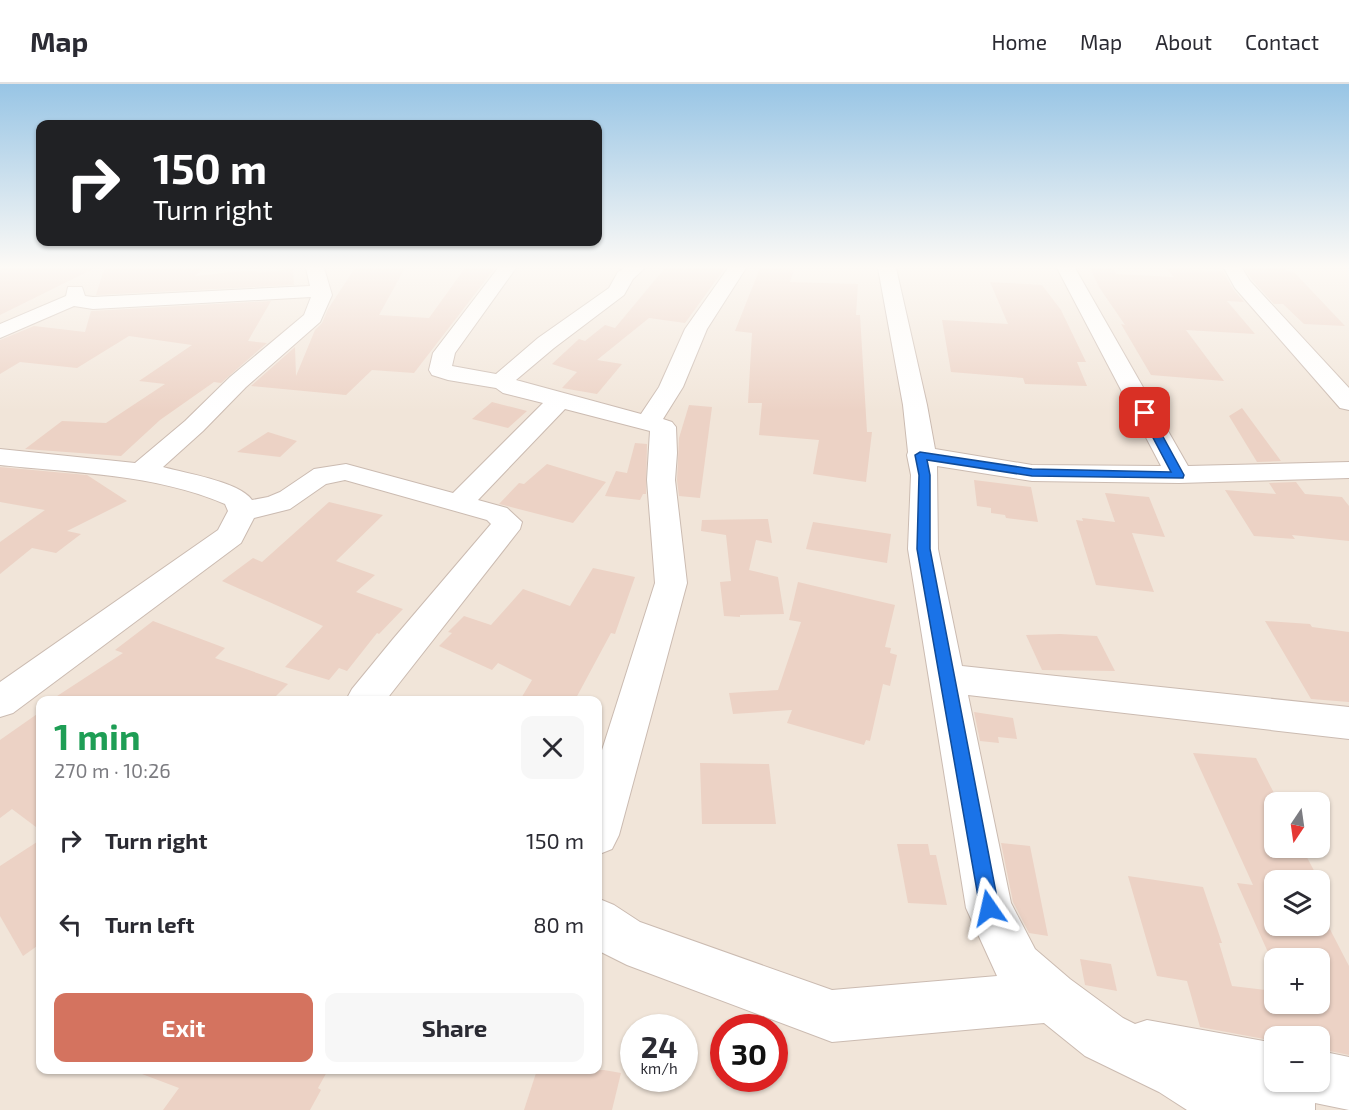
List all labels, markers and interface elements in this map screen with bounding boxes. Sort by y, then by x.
text: Map [30,24,88,58]
text: Home [991,29,1047,54]
text: Map [1080,29,1122,54]
text: About [1155,29,1212,54]
text: Contact [1245,29,1319,54]
text: 150 m [153,142,267,192]
icon: right [54,144,132,222]
text: Turn right [153,193,273,225]
pin [1119,387,1170,438]
icon: arrive [1128,396,1161,429]
text: 1 min [54,714,141,757]
button: close [521,716,584,779]
text: 270 m · 10:26 [54,758,171,782]
north arrow [1264,792,1330,858]
map controls [1264,792,1330,1092]
icon: right [54,824,87,857]
text: Turn right [105,827,207,853]
text: 150 m [526,827,584,853]
button: layers [1264,870,1330,936]
position arrow [957,876,1021,940]
icon: left [54,908,87,941]
text: Turn left [105,911,194,937]
text: 80 m [533,911,584,937]
button: + [1264,948,1330,1014]
button: Exit [54,993,313,1062]
button: Share [325,993,584,1062]
speed limit sign: 30 [710,1014,788,1092]
button: − [1264,1026,1330,1092]
text: 24 [641,1028,677,1064]
text: km/h [640,1059,678,1077]

